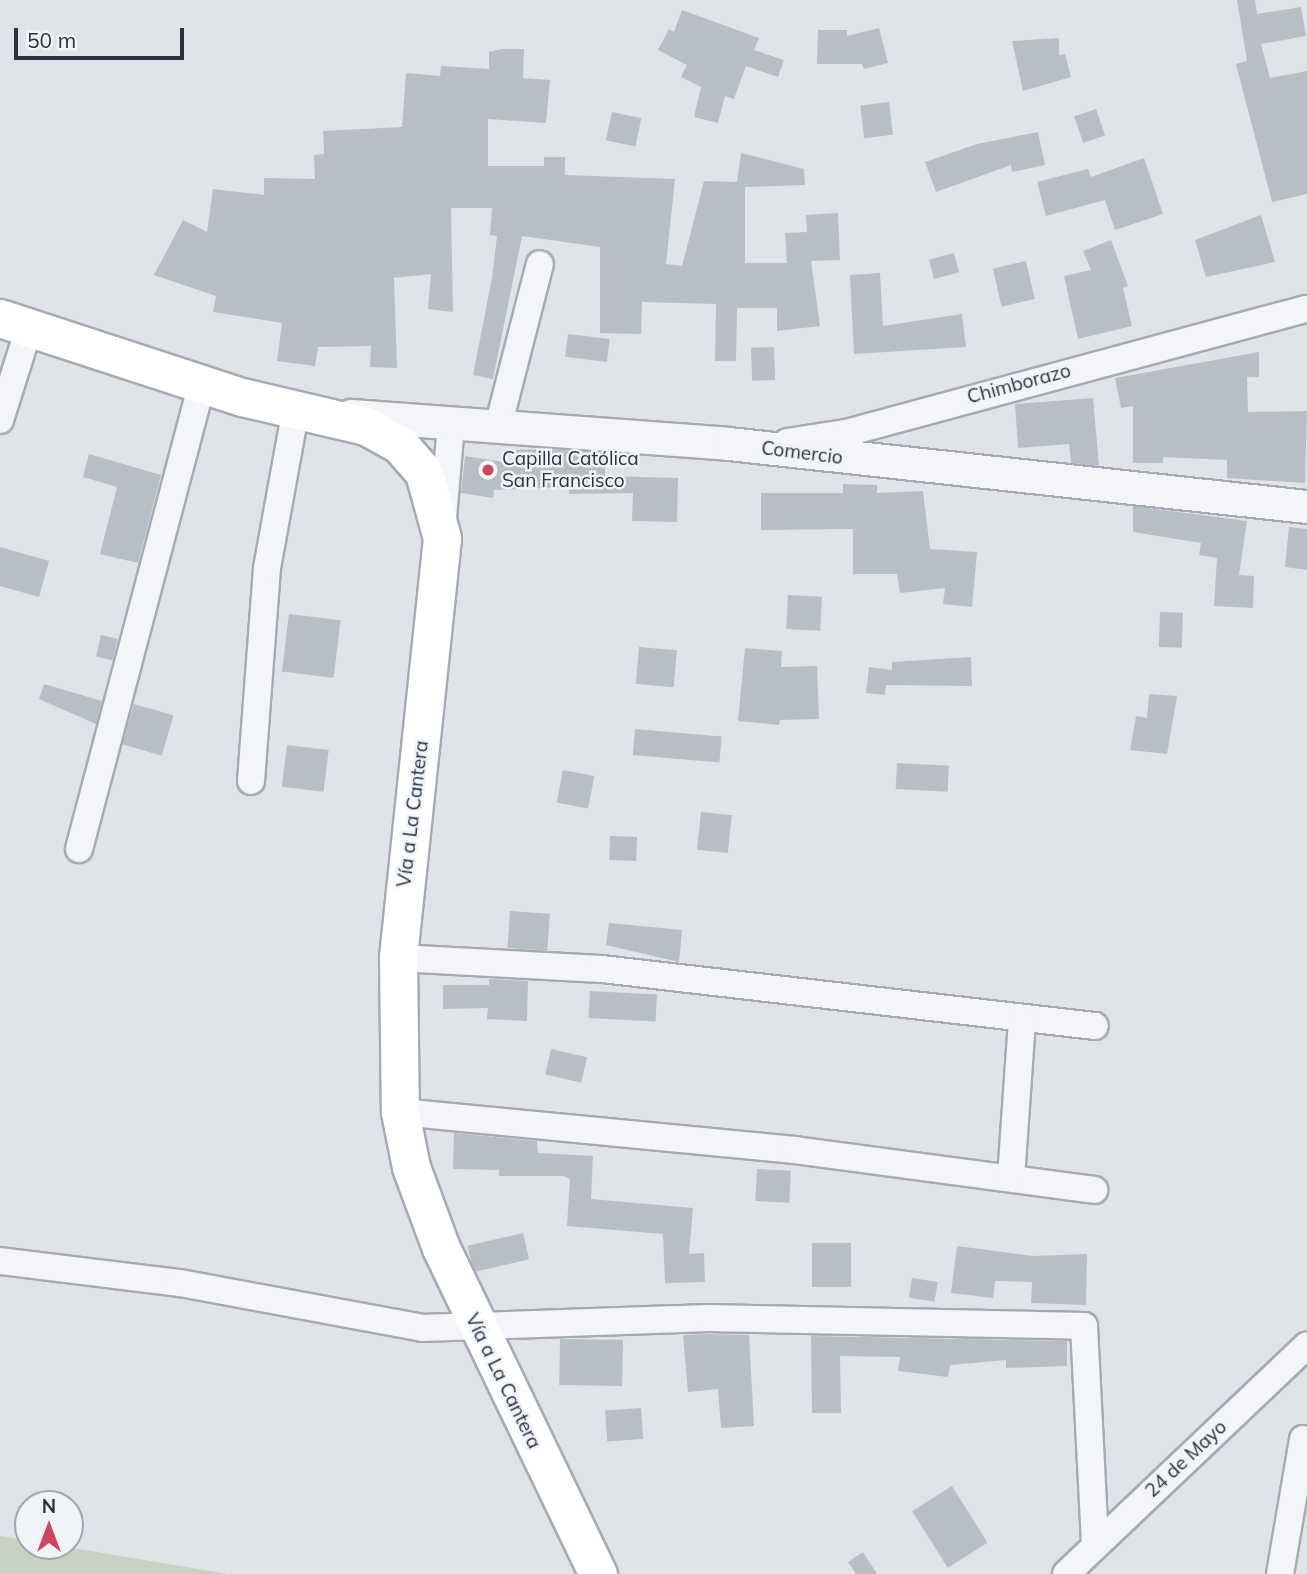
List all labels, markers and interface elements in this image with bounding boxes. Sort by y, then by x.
scale bar [18,14,187,58]
text: 50 m [27,27,76,53]
street label: Chimborazo [965,359,1073,409]
street label: Comercio [760,437,844,469]
place label: Capilla Católica San Francisco [502,448,639,492]
marker: Capilla Católica San Francisco [480,462,496,478]
street label: Vía a La Cantera [393,739,433,889]
street label: Vía a La Cantera [460,1310,546,1452]
street label: 24 de Mayo [1141,1416,1231,1502]
north arrow [14,1490,84,1560]
text: N [42,1494,56,1518]

